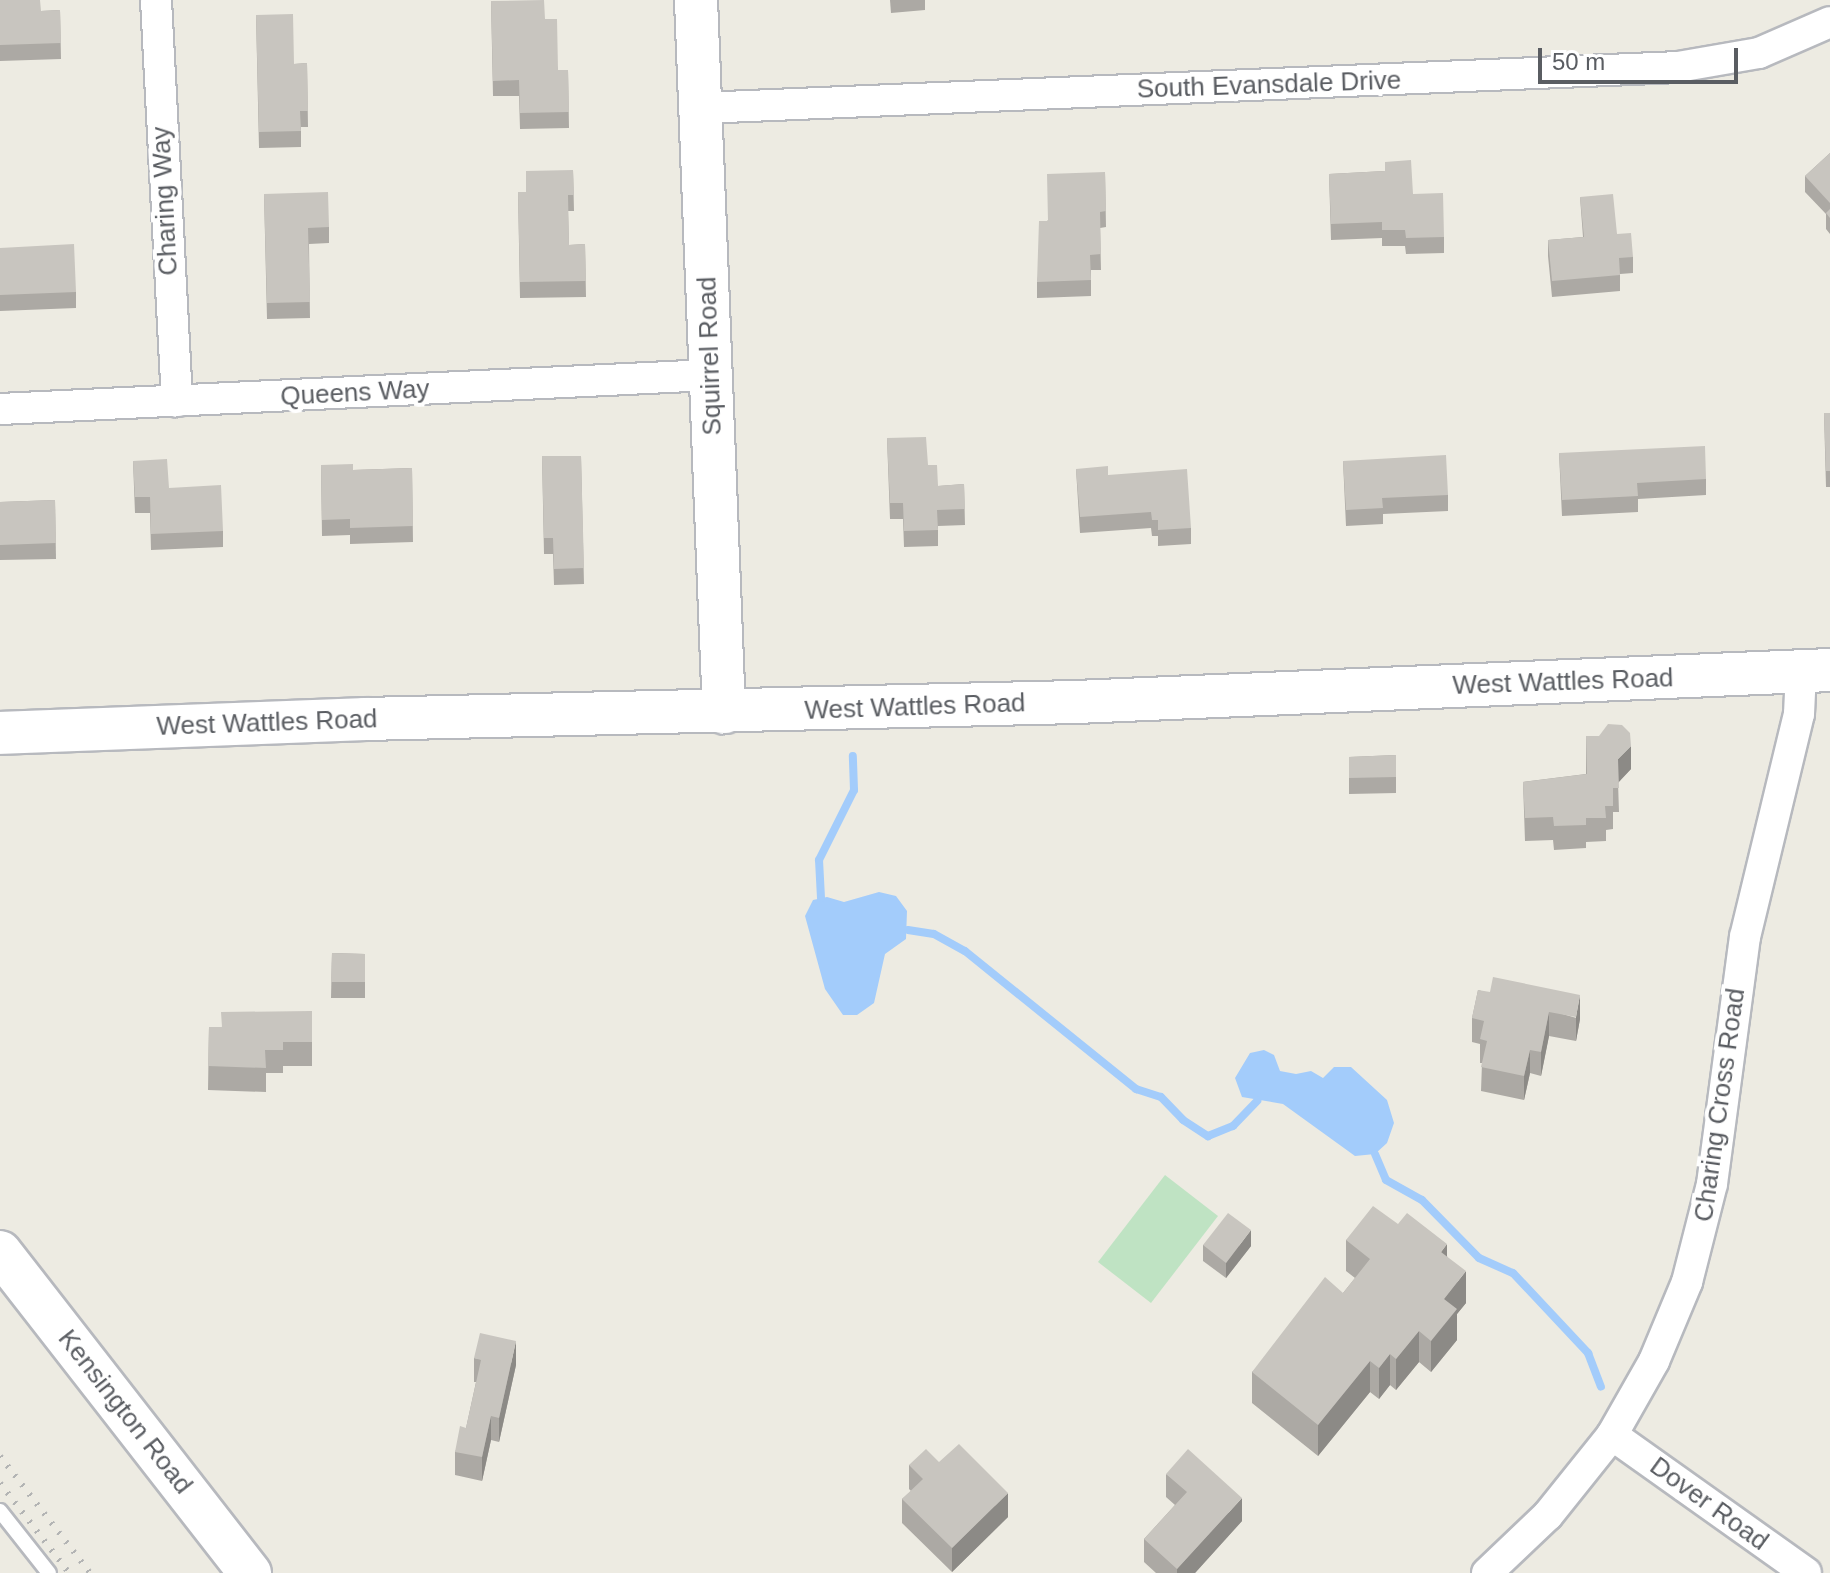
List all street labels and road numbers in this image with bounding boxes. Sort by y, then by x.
street label: South Evansdale Drive [1136,65,1402,105]
street label: Charing Way [146,126,184,276]
street label: Squirrel Road [692,276,728,436]
street label: Queens Way [280,374,430,412]
street label: West Wattles Road [1452,663,1674,701]
street label: West Wattles Road [804,688,1026,726]
street label: West Wattles Road [156,704,378,742]
street label: Charing Cross Road [1688,986,1752,1224]
street label: Kensington Road [51,1324,199,1500]
street label: Dover Road [1644,1451,1774,1557]

